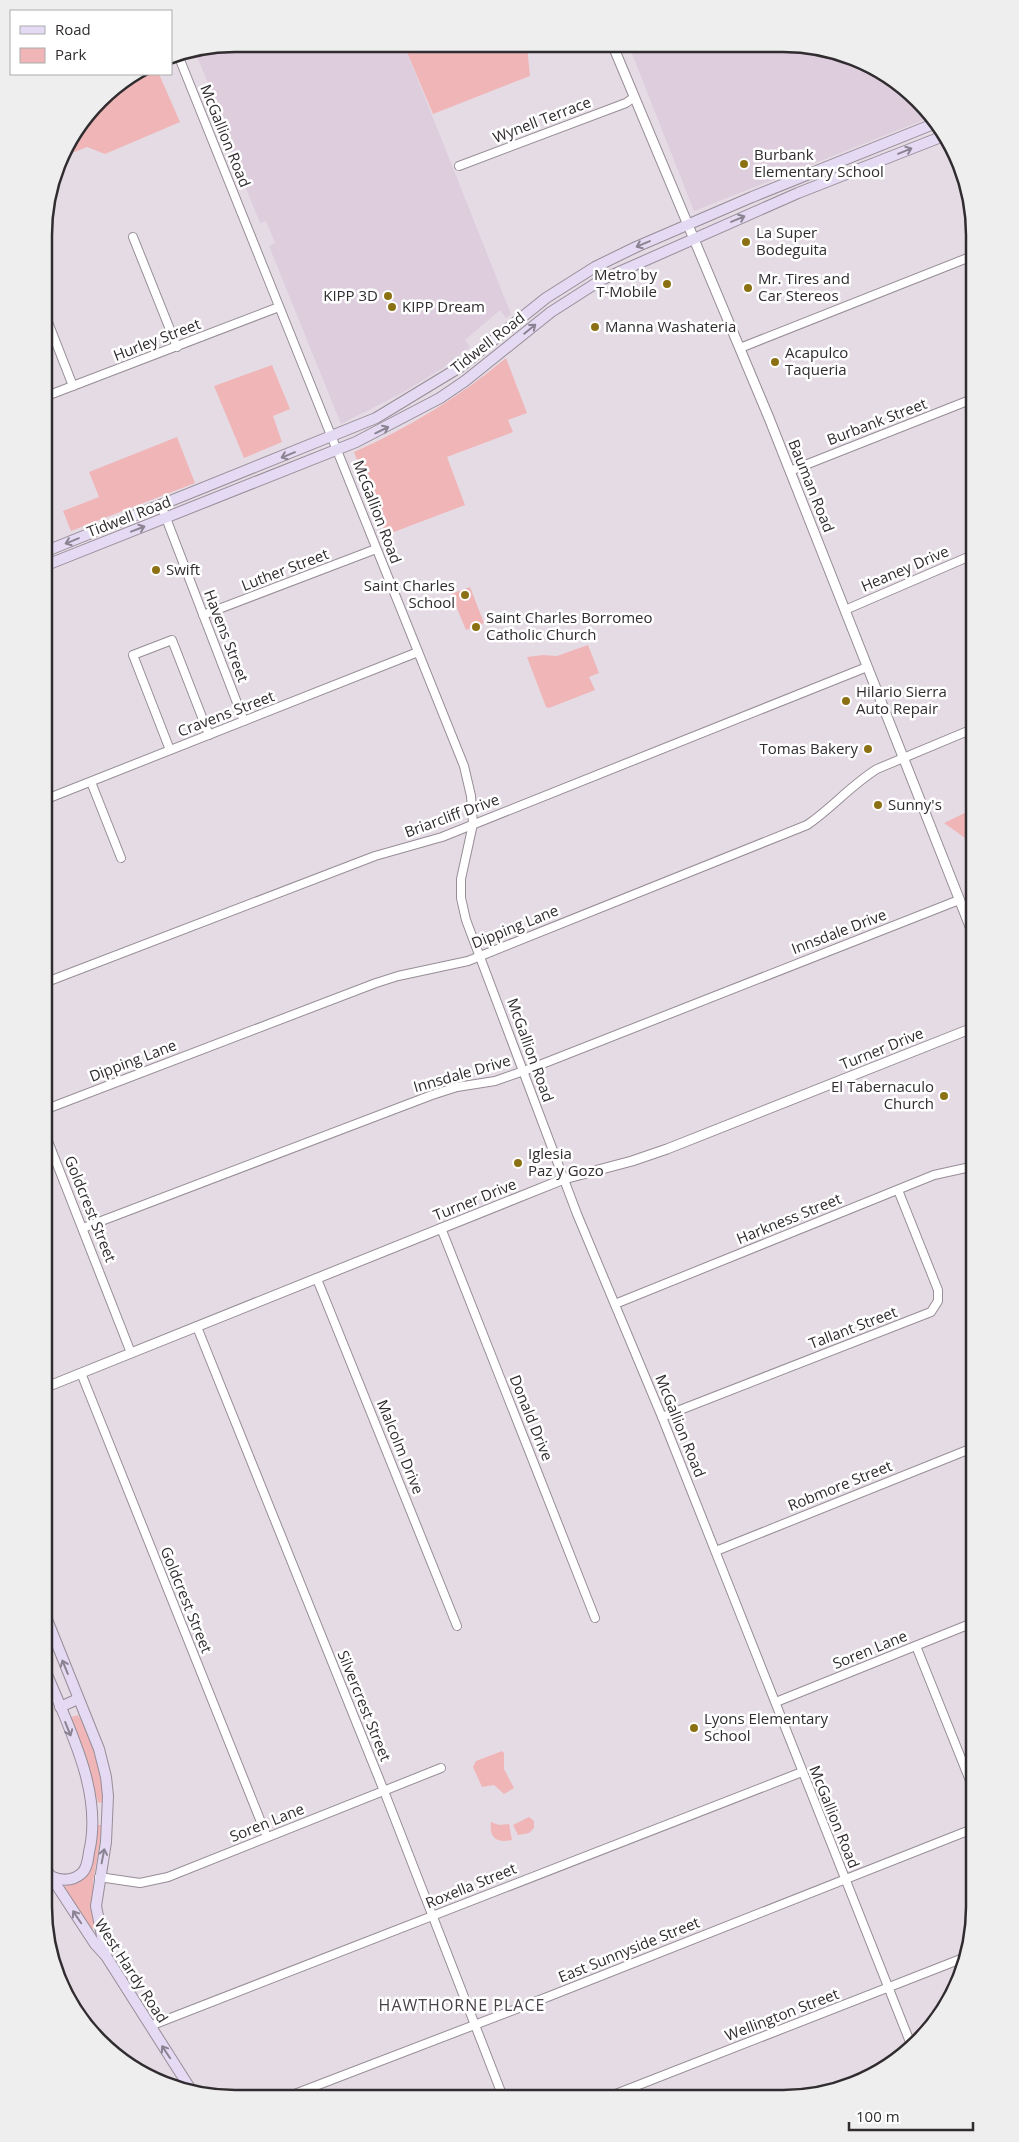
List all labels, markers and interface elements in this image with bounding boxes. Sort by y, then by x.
legend [10,10,172,75]
text: Road [55,19,91,39]
text: Park [55,44,86,64]
street label: McGallion Road [196,81,256,190]
street label: Wynell Terrace [490,91,593,147]
place label: Burbank Elementary School [754,144,884,181]
one-way arrow [897,145,912,155]
marker: Burbank Elementary School [738,158,750,170]
one-way arrow [730,213,745,223]
place label: La Super Bodeguita [756,222,827,259]
marker: La Super Bodeguita [740,236,752,248]
one-way arrow [636,239,651,249]
place label: Metro by T-Mobile [594,264,657,301]
place label: Mr. Tires and Car Stereos [758,268,850,305]
marker: Metro by T-Mobile [661,278,673,290]
marker: Mr. Tires and Car Stereos [742,282,754,294]
place label: KIPP 3D [323,285,378,305]
marker: KIPP 3D [382,290,394,302]
place label: KIPP Dream [402,296,485,316]
marker: KIPP Dream [386,301,398,313]
street label: Tidwell Road [446,307,528,377]
street label: Hurley Street [110,313,203,365]
place label: Manna Washateria [605,316,736,336]
marker: Manna Washateria [589,321,601,333]
one-way arrow [524,323,537,334]
place label: Acapulco Taqueria [785,342,848,379]
marker: Acapulco Taqueria [769,356,781,368]
street label: Burbank Street [824,393,929,449]
one-way arrow [374,425,389,434]
street label: Bauman Road [784,436,840,535]
one-way arrow [281,450,296,460]
street label: McGallion Road [349,457,407,566]
street label: Tidwell Road [84,491,174,541]
one-way arrow [130,524,146,533]
one-way arrow [65,537,80,546]
street label: Heaney Drive [858,541,952,596]
street label: Luther Street [238,543,331,595]
place label: Swift [166,559,200,579]
marker: Swift [150,564,162,576]
place label: Saint Charles School [364,575,455,612]
street label: Havens Street [200,587,254,685]
marker: Saint Charles School [459,589,471,601]
place label: Saint Charles Borromeo Catholic Church [486,607,653,644]
marker: Saint Charles Borromeo Catholic Church [470,621,482,633]
place label: Hilario Sierra Auto Repair [856,681,947,718]
street label: Cravens Street [174,685,277,741]
marker: Hilario Sierra Auto Repair [840,695,852,707]
place label: Tomas Bakery [759,738,858,758]
marker: Tomas Bakery [862,743,874,755]
street label: Briarcliff Drive [401,789,502,841]
place label: Sunny's [888,794,942,814]
marker: Sunny's [872,799,884,811]
street label: Dipping Lane [468,900,561,953]
street label: Innsdale Drive [788,904,889,958]
street label: McGallion Road [503,995,559,1104]
street label: Turner Drive [837,1022,926,1074]
street label: Dipping Lane [86,1034,179,1086]
street label: Innsdale Drive [411,1050,513,1096]
place label: El Tabernaculo Church [831,1076,934,1113]
marker: El Tabernaculo Church [938,1090,950,1102]
place label: Iglesia Paz y Gozo [528,1143,604,1180]
street label: Goldcrest Street [61,1153,121,1265]
marker: Iglesia Paz y Gozo [512,1157,524,1169]
street label: Turner Drive [430,1173,519,1225]
street label: Harkness Street [733,1188,844,1248]
street label: Tallant Street [806,1301,900,1353]
street label: McGallion Road [651,1371,711,1480]
street label: Donald Drive [506,1372,558,1464]
street label: Malcolm Drive [373,1396,429,1497]
street label: Robmore Street [785,1455,895,1515]
street label: Goldcrest Street [157,1544,217,1656]
street label: Soren Lane [829,1625,910,1673]
street label: Silvercrest Street [334,1647,396,1764]
one-way arrow [60,1659,69,1674]
place label: Lyons Elementary School [704,1708,828,1745]
one-way arrow [64,1720,73,1736]
marker: Lyons Elementary School [688,1722,700,1734]
street label: McGallion Road [805,1762,865,1871]
street label: Soren Lane [226,1798,307,1846]
one-way arrow [99,1849,109,1865]
street label: Roxella Street [422,1858,519,1912]
one-way arrow [72,1910,83,1924]
street label: East Sunnyside Street [555,1912,702,1987]
street label: West Hardy Road [91,1914,173,2026]
street label: Wellington Street [722,1983,841,2045]
district label: HAWTHORNE PLACE [379,1994,545,2016]
one-way arrow [161,2046,171,2060]
scale bar [849,2100,973,2132]
text: 100 m [856,2106,900,2126]

